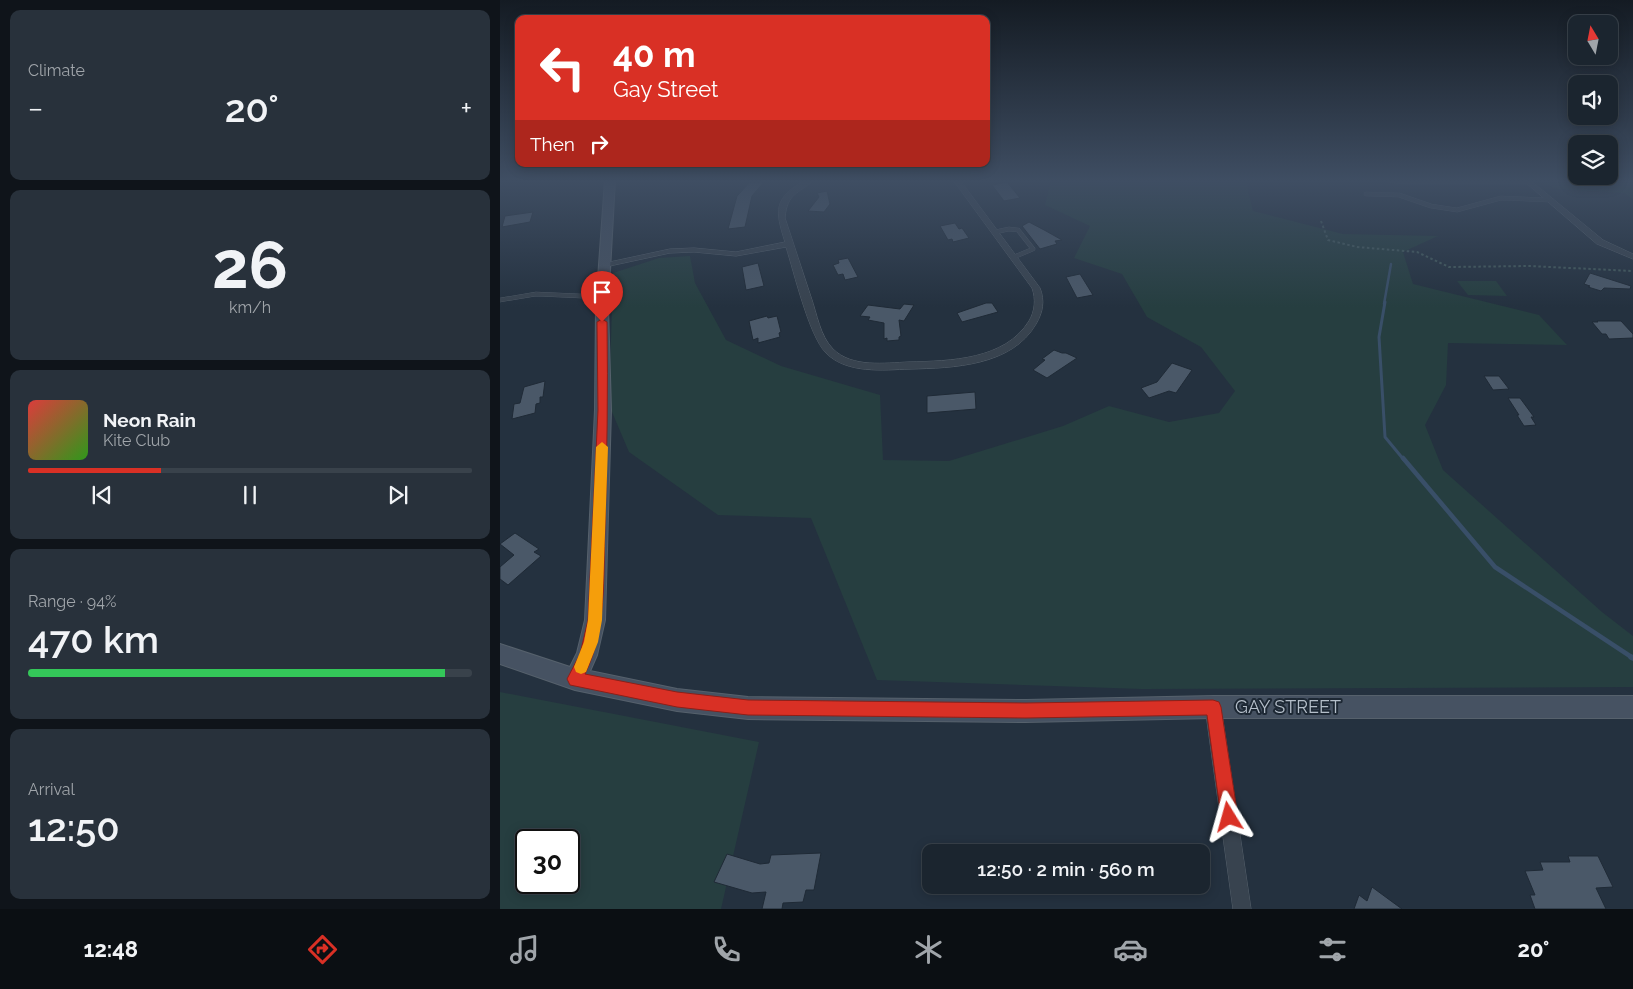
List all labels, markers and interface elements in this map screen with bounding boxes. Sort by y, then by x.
north arrow [1568,15,1618,65]
map controls [1568,15,1618,185]
text: 40 m [613,34,695,75]
icon: left [530,35,595,100]
text: Climate [28,61,85,80]
button: sound [1568,75,1618,125]
text: Gay Street [613,76,718,102]
text: 20° [225,86,279,131]
text: − [28,92,43,125]
text: + [460,92,472,125]
icon: right [585,130,613,158]
text: Then [530,133,575,155]
button: layers [1568,135,1618,185]
text: 26 [212,227,288,303]
pin [581,271,623,322]
icon: arrive [588,278,616,306]
text: km/h [229,298,271,317]
text: Neon Rain [103,409,196,431]
text: Kite Club [103,431,170,450]
icon: previous [88,481,116,509]
icon: pause [236,481,264,509]
icon: next [384,481,412,509]
text: Range · 94% [28,592,116,611]
text: 470 km [28,617,159,662]
street label: GAY STREET [1235,696,1341,717]
text: Arrival [28,780,75,799]
position arrow [1202,790,1254,842]
text: 12:50 [28,805,120,850]
speed limit sign: 30 [515,829,580,894]
text: 12:50 · 2 min · 560 m [977,858,1155,880]
icon: directions [305,932,340,967]
icon: music [507,932,542,967]
icon: phone [709,932,744,967]
icon: climate [911,932,946,967]
icon: car [1113,932,1148,967]
icon: filters [1315,932,1350,967]
text: 12:48 [84,936,138,962]
text: 20° [1518,936,1549,962]

